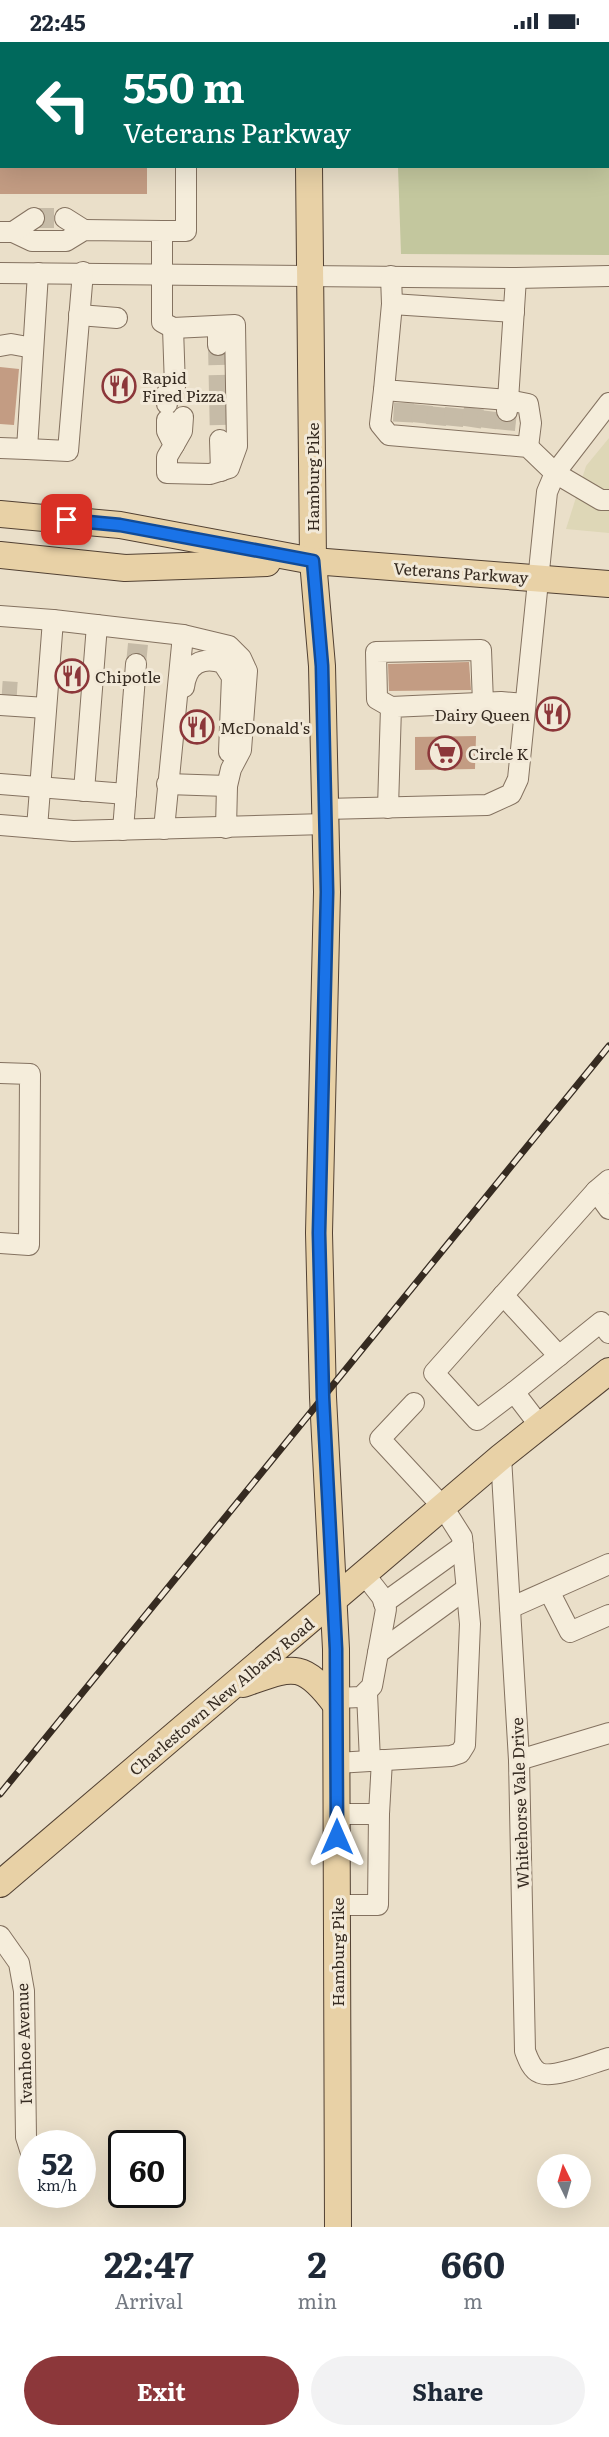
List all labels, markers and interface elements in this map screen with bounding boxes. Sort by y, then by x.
text: 22:45 [30,5,86,38]
text: 550 m [123,54,245,116]
icon: left [24,66,102,144]
text: Veterans Parkway [123,111,351,151]
place label: Rapid Fired Pizza [142,365,225,407]
restaurant icon: Rapid Fired Pizza [101,368,137,404]
street label: Hamburg Pike [300,422,324,532]
pin [41,494,92,545]
icon: arrive [50,503,83,536]
street label: Veterans Parkway [393,555,530,589]
restaurant icon: Chipotle [54,658,90,694]
place label: Chipotle [95,664,161,688]
restaurant icon: Dairy Queen [535,696,571,732]
place label: Dairy Queen [434,702,530,726]
restaurant icon: McDonald's [179,709,215,745]
place label: McDonald's [220,715,310,739]
supermarket icon: Circle K [427,735,463,771]
place label: Circle K [468,741,529,765]
street label: Charlestown New Albany Road [123,1611,319,1781]
street label: Whitehorse Vale Drive [504,1717,534,1889]
position arrow [305,1805,369,1869]
street label: Hamburg Pike [325,1897,349,2007]
street label: Ivanhoe Avenue [9,1983,37,2105]
speed limit sign: 60 [108,2130,186,2208]
text: 52 [41,2140,73,2184]
north arrow [537,2154,591,2208]
map controls [537,2154,591,2208]
text: km/h [37,2173,77,2196]
text: 22:47 [104,2236,194,2289]
text: 2 [308,2236,327,2289]
text: 660 [441,2236,505,2289]
text: Arrival [115,2285,183,2315]
text: min [298,2285,337,2315]
text: m [463,2285,483,2315]
button: Exit [24,2356,299,2425]
button: Share [311,2356,585,2425]

